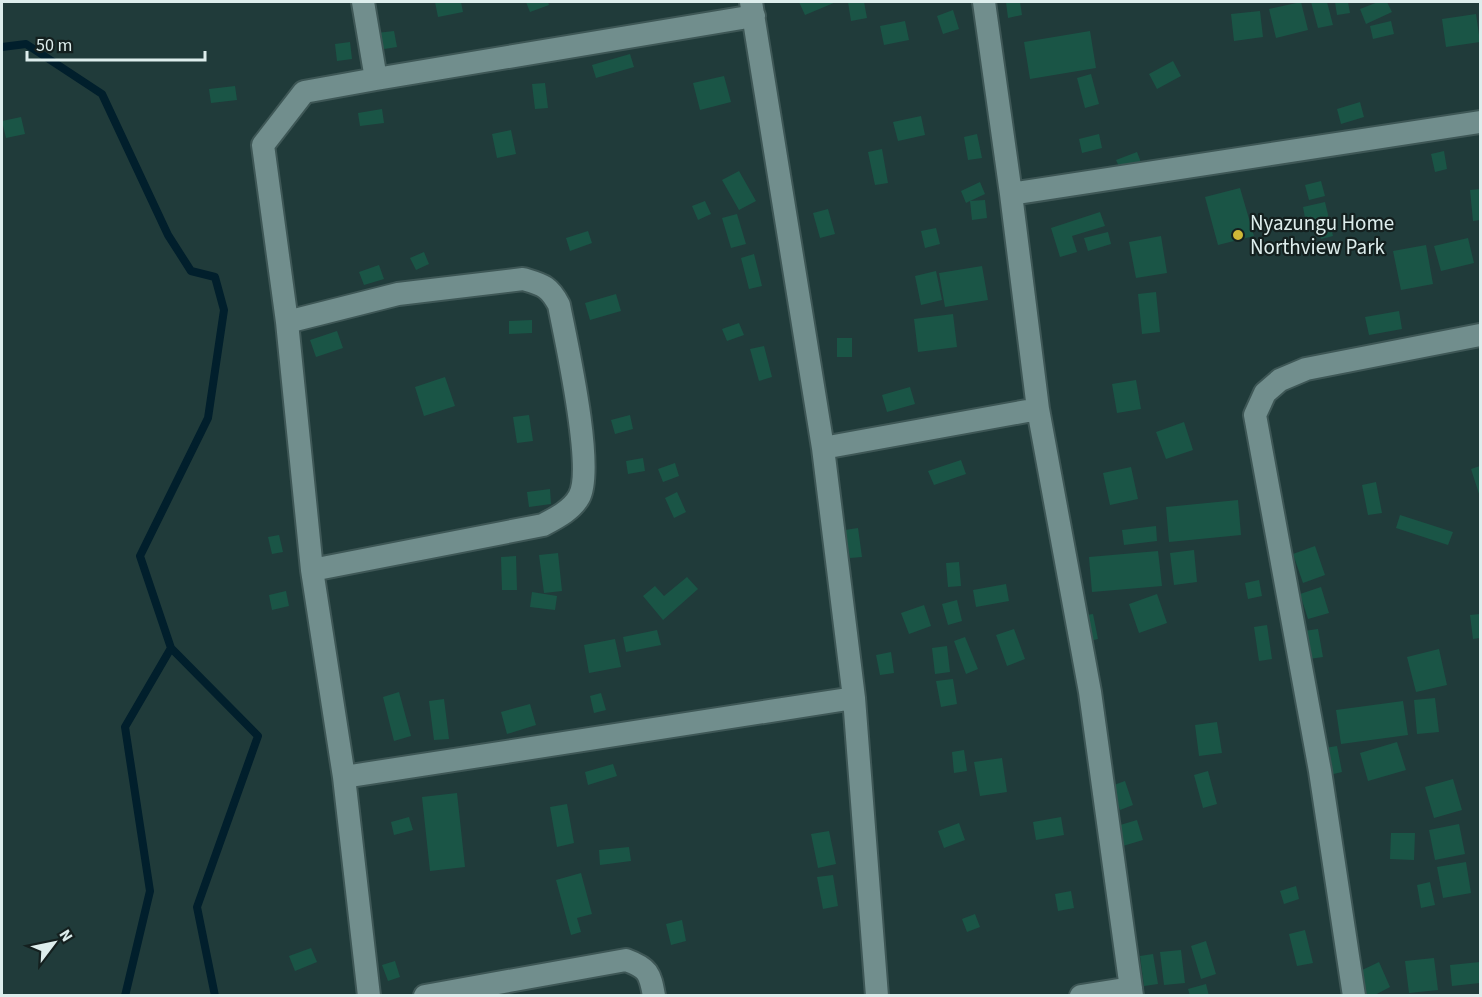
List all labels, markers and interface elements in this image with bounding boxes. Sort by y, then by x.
scale bar [27,24,206,62]
text: 50 m [36,33,72,58]
place label: Nyazungu Home Northview Park [1250,208,1394,262]
marker: Nyazungu Home Northview Park [1231,228,1245,242]
north arrow [24,913,84,973]
text: N [54,925,78,946]

